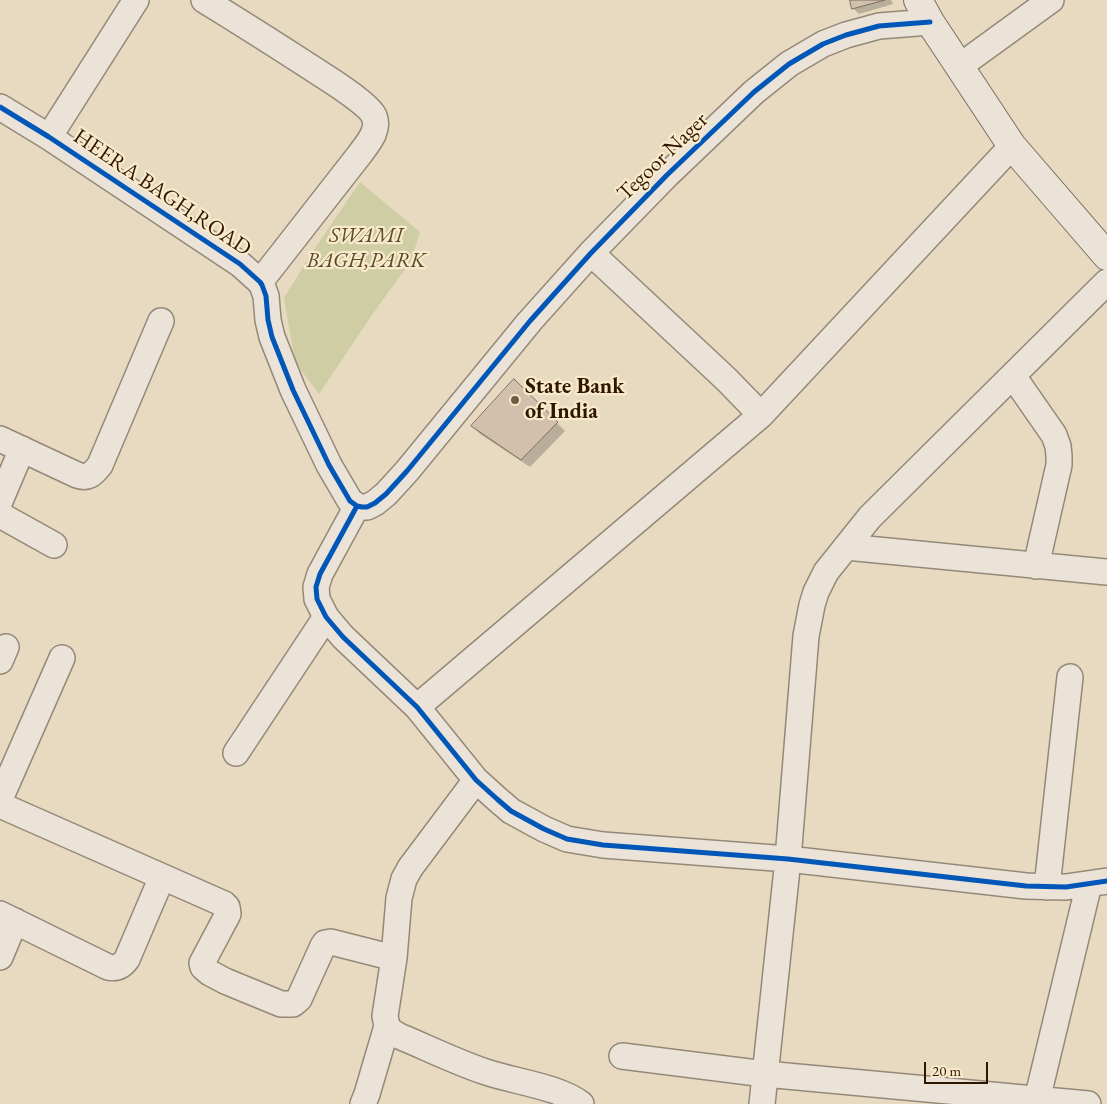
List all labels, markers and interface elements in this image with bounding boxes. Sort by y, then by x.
street label: Tegoor Nager [612,107,714,207]
street label: HEERA BAGH,ROAD [68,124,256,262]
park label: SWAMI BAGH,PARK [306,223,426,274]
place label: State Bank of India [525,374,624,426]
marker: State Bank of India [509,394,521,406]
scale bar [927,1052,991,1084]
text: 20 m [932,1061,961,1080]

